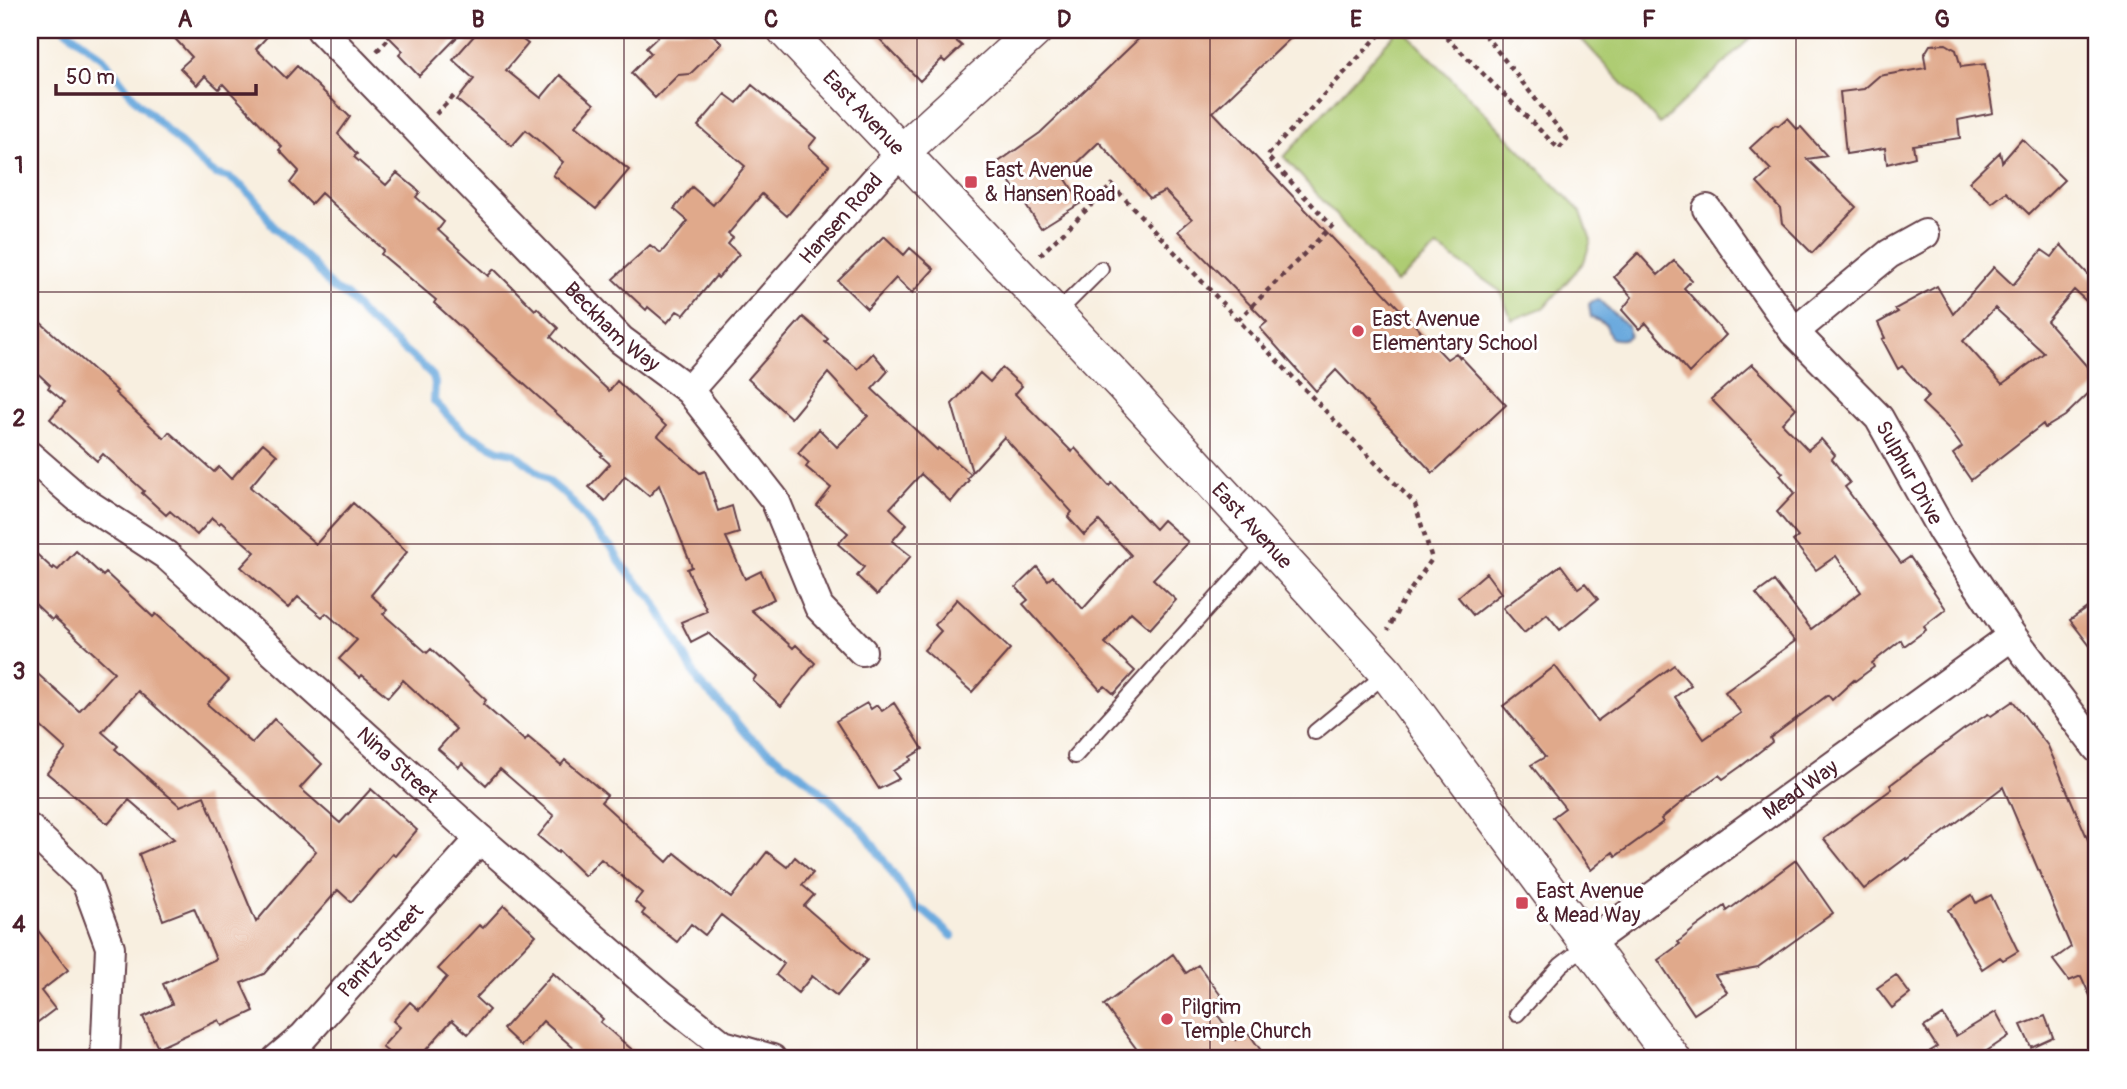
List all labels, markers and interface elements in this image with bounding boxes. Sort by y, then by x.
text: A [178,5,193,34]
text: B [471,5,485,34]
text: C [764,5,778,34]
text: D [1057,5,1071,34]
text: E [1350,5,1362,34]
text: F [1642,5,1656,34]
text: G [1934,5,1950,34]
scale bar [56,52,256,96]
text: 50 m [66,64,115,91]
street label: East Avenue [817,64,911,161]
text: 1 [15,151,24,180]
place label: East Avenue & Hansen Road [985,157,1116,208]
street label: Hansen Road [793,167,888,270]
marker: East Avenue & Hansen Road [963,174,979,190]
street label: Beckham Way [558,276,665,378]
place label: East Avenue Elementary School [1372,306,1538,357]
marker: East Avenue Elementary School [1350,323,1366,339]
text: 2 [13,404,26,433]
street label: Sulphur Drive [1870,416,1950,530]
street label: East Avenue [1206,477,1299,575]
text: 3 [13,657,25,686]
street label: Nina Street [351,721,445,809]
street label: Mead Way [1757,753,1843,826]
place label: East Avenue & Mead Way [1536,878,1644,929]
marker: East Avenue & Mead Way [1514,895,1530,911]
street label: Panitz Street [331,898,430,1003]
text: 4 [12,910,26,939]
place label: Pilgrim Temple Church [1181,994,1311,1045]
marker: Pilgrim Temple Church [1159,1011,1175,1027]

